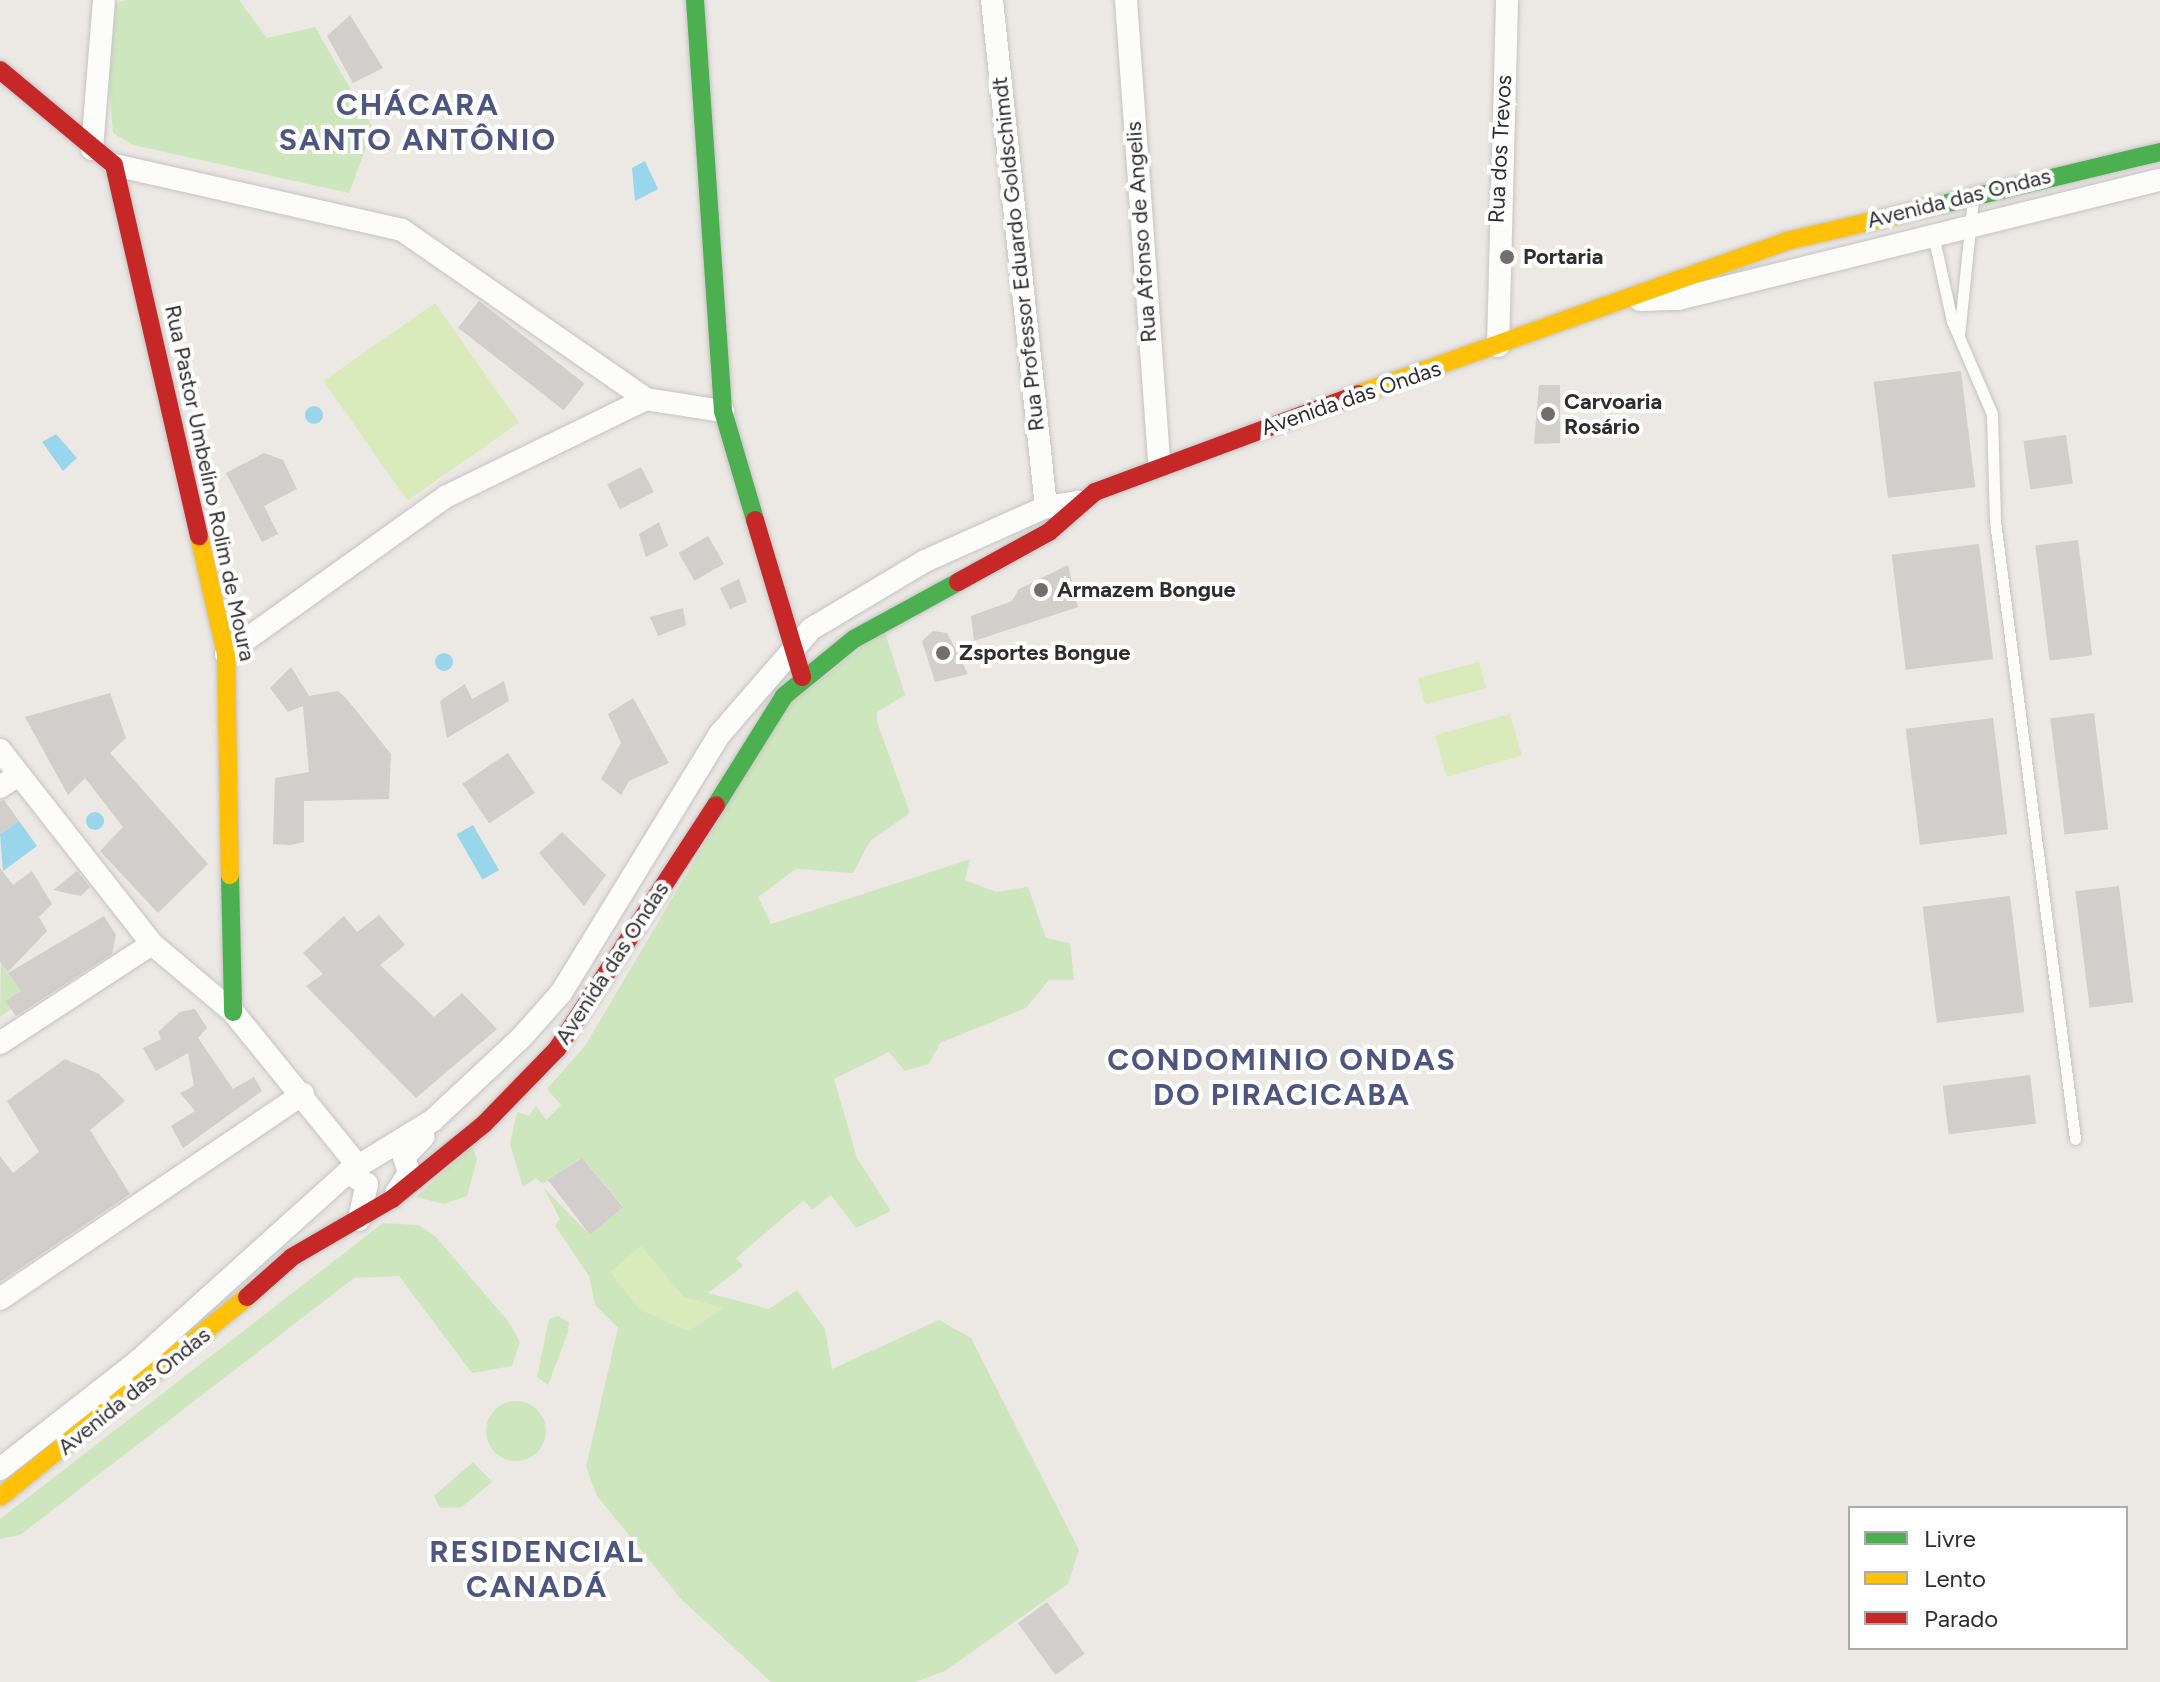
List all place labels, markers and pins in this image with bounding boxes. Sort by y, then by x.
place label: Portaria [1523,244,1603,270]
marker: Portaria [1498,248,1516,266]
place label: Carvoaria Rosário [1564,388,1662,440]
marker: Carvoaria Rosário [1539,405,1557,423]
place label: Armazem Bongue [1057,577,1236,603]
marker: Armazem Bongue [1032,581,1050,599]
place label: Zsportes Bongue [959,640,1130,666]
marker: Zsportes Bongue [934,644,952,662]

